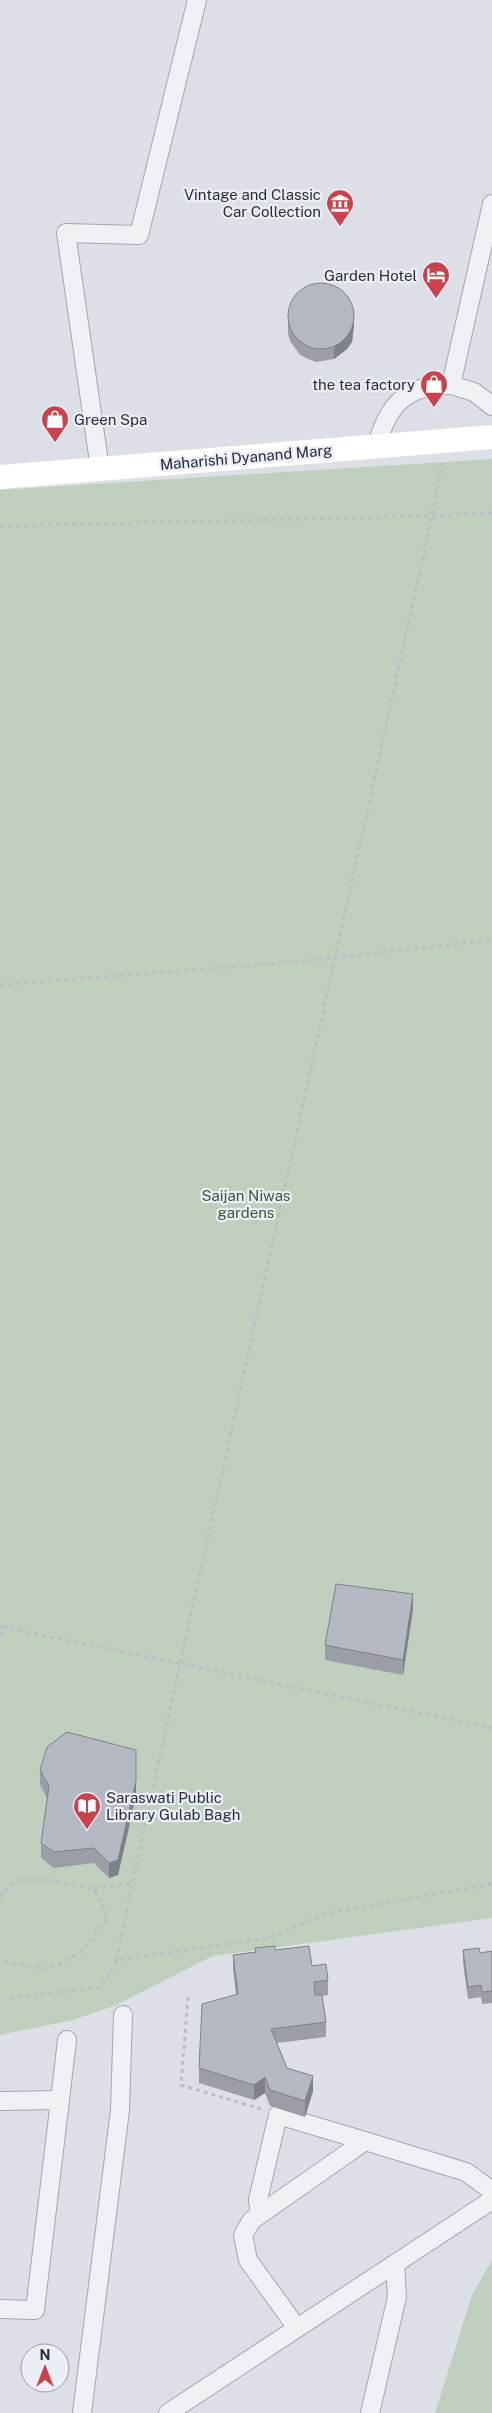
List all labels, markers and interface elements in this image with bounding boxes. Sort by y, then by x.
place label: Vintage and Classic Car Collection [184,186,321,220]
museum icon: Vintage and Classic Car Collection [325,188,355,227]
hotel icon: Garden Hotel [421,260,451,299]
place label: Garden Hotel [324,267,417,284]
shop icon: the tea factory [419,369,449,408]
place label: the tea factory [312,376,415,393]
shop icon: Green Spa [40,404,70,443]
place label: Green Spa [74,411,147,428]
street label: Maharishi Dyanand Marg [159,441,333,473]
park label: Saijan Niwas gardens [202,1187,290,1221]
place label: Saraswati Public Library Gulab Bagh [106,1789,240,1823]
library icon: Saraswati Public Library Gulab Bagh [72,1791,102,1830]
north arrow [20,2343,70,2393]
text: N [40,2347,50,2363]

